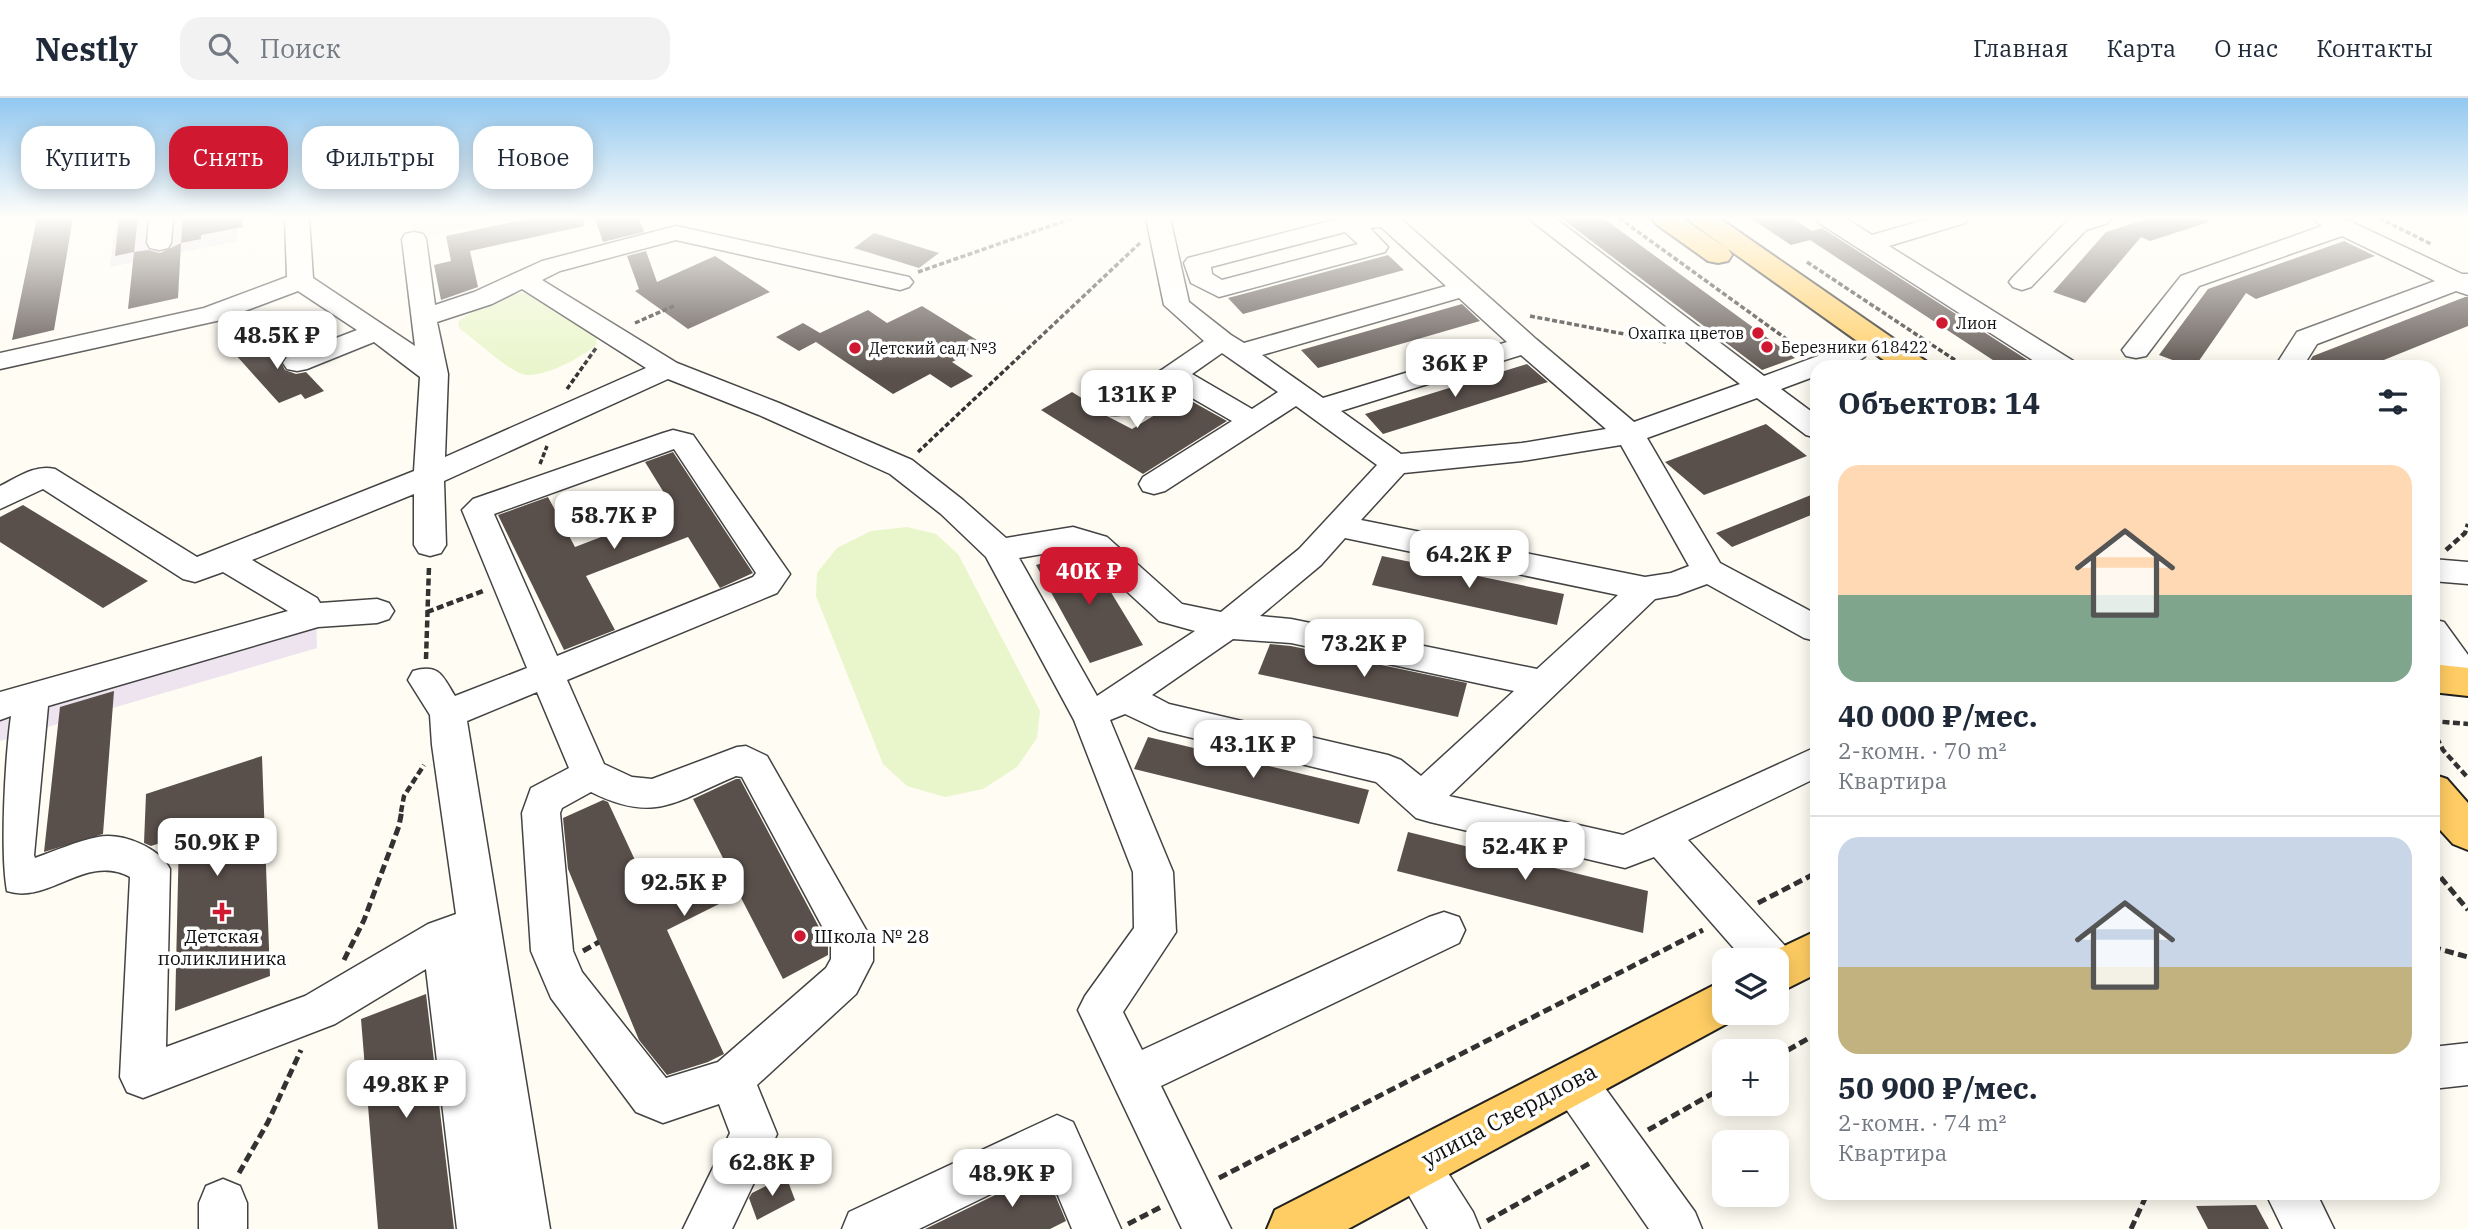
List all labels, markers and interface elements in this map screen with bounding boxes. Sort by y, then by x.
search box [180,17,670,80]
text: Nestly [35,27,138,70]
icon: search [204,29,242,67]
text: Поиск [260,31,341,65]
text: Главная [1973,32,2069,64]
text: Карта [2107,32,2176,64]
text: О нас [2214,32,2278,64]
text: Контакты [2316,32,2433,64]
chip: Купить [21,126,155,189]
chip: Снять [169,126,288,189]
chip: Фильтры [302,126,459,189]
chip: Новое [473,126,593,189]
pin: 48.5K ₽ [212,312,342,371]
place label: Лион [1956,313,1997,333]
marker: Лион [1934,315,1950,331]
text: 48.5K ₽ [234,319,320,349]
place label: Охапка цветов [1628,323,1744,343]
marker: Охапка цветов [1750,325,1766,341]
place label: Березники 618422 [1781,337,1928,357]
place label: Детский сад №3 [869,338,997,358]
marker: Березники 618422 [1759,339,1775,355]
marker: Детский сад №3 [847,340,863,356]
pin: 36K ₽ [1406,340,1504,399]
text: 36K ₽ [1422,347,1488,377]
pin: 131K ₽ [1080,370,1194,430]
text: 131K ₽ [1097,378,1177,408]
text: Объектов: 14 [1838,383,2040,422]
icon: filters [2374,383,2412,421]
pin: 58.7K ₽ [549,491,679,551]
text: 58.7K ₽ [571,499,657,529]
icon: home [2062,510,2188,636]
pin: 64.2K ₽ [1404,531,1534,590]
text: 64.2K ₽ [1426,538,1512,568]
pin: 40K ₽ [1040,547,1138,607]
text: 40K ₽ [1056,555,1122,585]
pin: 73.2K ₽ [1299,620,1429,679]
text: 73.2K ₽ [1321,627,1407,657]
text: 40 000 ₽/мес. [1838,696,2037,735]
pin: 43.1K ₽ [1188,720,1318,780]
text: 43.1K ₽ [1210,728,1296,758]
text: 2-комн. · 70 m² [1838,735,2007,765]
text: Квартира [1838,765,1947,795]
pin: 50.9K ₽ [152,818,282,878]
pin: 52.4K ₽ [1460,822,1590,882]
text: 50.9K ₽ [174,826,260,856]
text: 52.4K ₽ [1482,830,1568,860]
pin: 92.5K ₽ [619,858,749,918]
text: 92.5K ₽ [641,866,727,896]
icon: home [2062,882,2188,1008]
marker: Детская поликлиника [212,902,232,922]
place label: Детская поликлиника [157,924,287,970]
place label: Школа № 28 [814,924,929,948]
marker: Школа № 28 [792,928,808,944]
map controls [1712,948,1789,1207]
button: layers [1712,948,1789,1025]
button: + [1712,1039,1789,1116]
street label: улица Свердлова [1416,1055,1601,1173]
pin: 49.8K ₽ [341,1060,471,1120]
text: 49.8K ₽ [363,1068,449,1098]
text: 50 900 ₽/мес. [1838,1068,2037,1107]
text: 2-комн. · 74 m² [1838,1107,2007,1137]
button: − [1712,1130,1789,1207]
text: Квартира [1838,1137,1947,1167]
pin: 62.8K ₽ [707,1138,837,1198]
text: 62.8K ₽ [729,1146,815,1176]
pin: 48.9K ₽ [947,1150,1077,1209]
text: 48.9K ₽ [969,1157,1055,1187]

